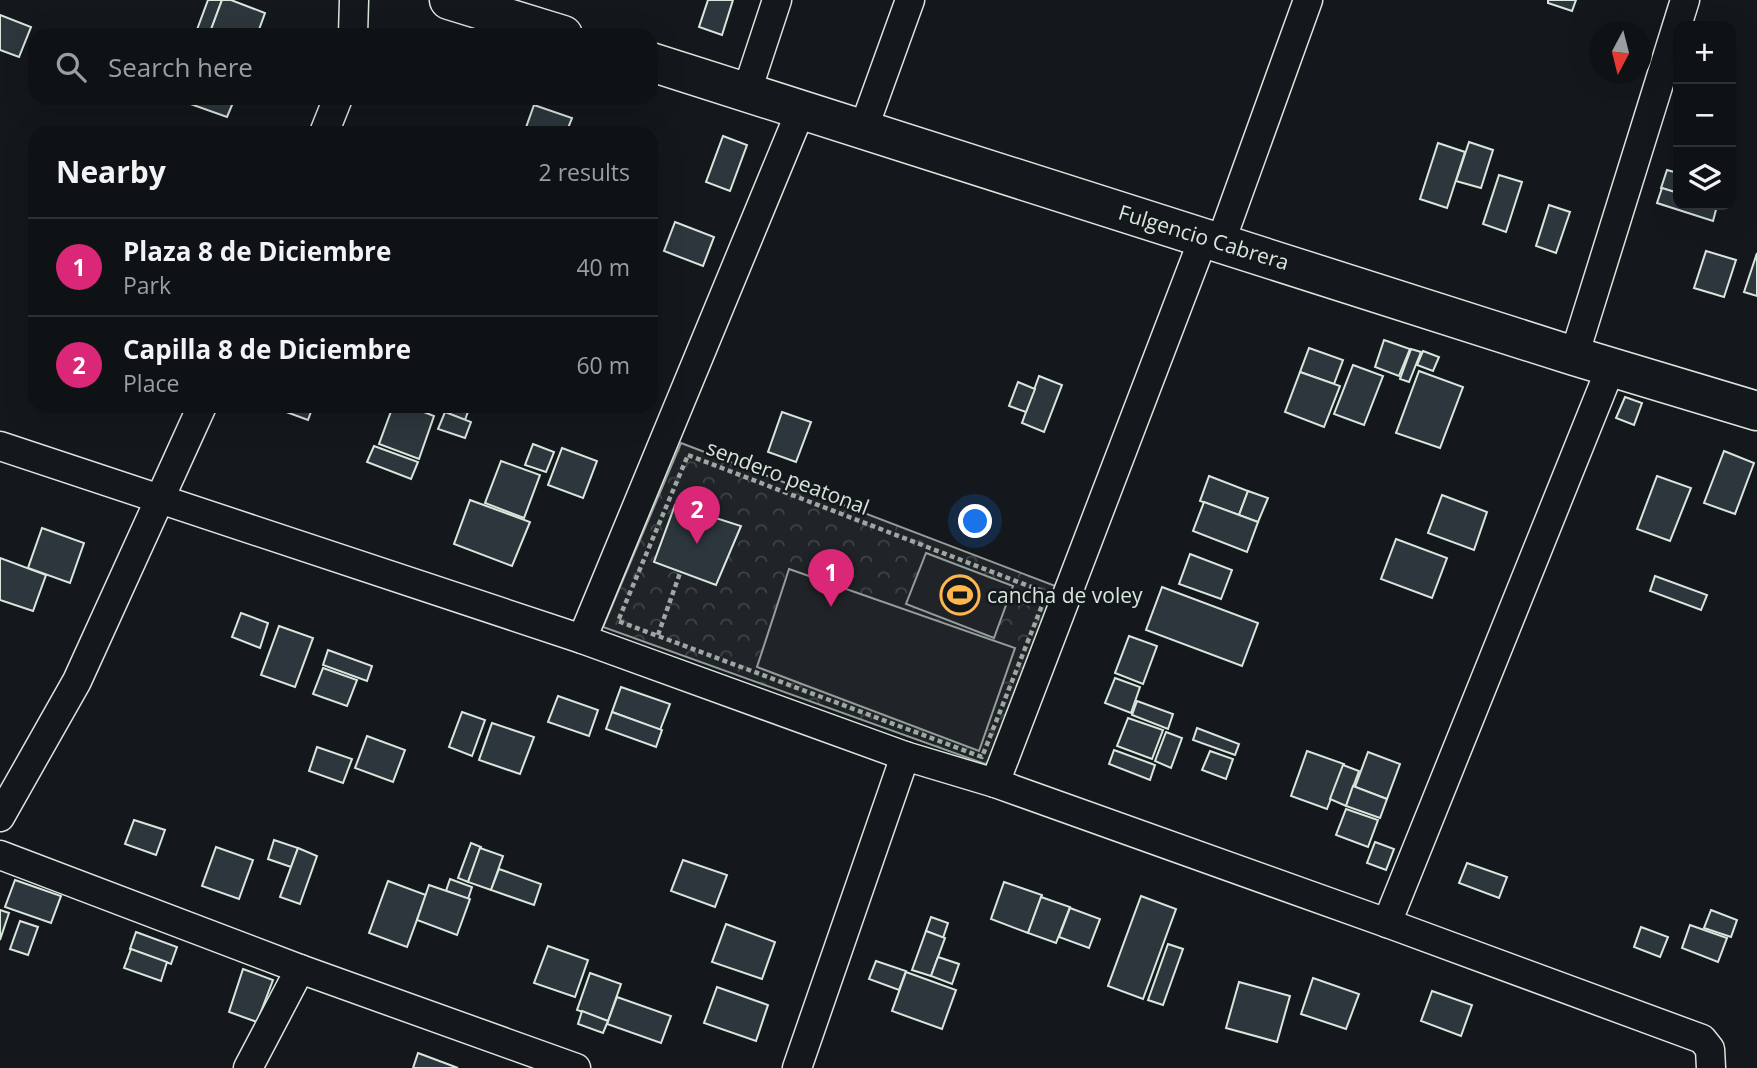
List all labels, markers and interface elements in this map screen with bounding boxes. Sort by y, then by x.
north arrow [1589,21,1652,84]
map controls [1673,21,1736,210]
button: + [1673,21,1736,84]
search box [28,28,658,105]
icon: search [52,48,90,86]
text: Search here [108,49,253,85]
button: − [1673,84,1736,147]
button: layers [1673,147,1736,210]
text: Nearby [56,151,166,192]
text: 2 results [539,156,630,188]
street label: Fulgencio Cabrera [1115,198,1293,276]
text: Plaza 8 de Diciembre [123,233,391,269]
text: 1 [72,251,86,283]
text: 40 m [576,251,630,283]
text: Park [123,269,171,301]
text: Capilla 8 de Diciembre [123,331,411,367]
text: 2 [72,349,86,381]
text: 60 m [576,349,630,381]
text: Place [123,367,179,399]
street label: sendero peatonal [703,433,873,521]
pin: 2 [674,486,720,544]
your location [958,504,992,538]
pin: 1 [808,549,854,607]
sports icon: cancha de voley [939,574,981,616]
place label: cancha de voley [987,581,1143,609]

